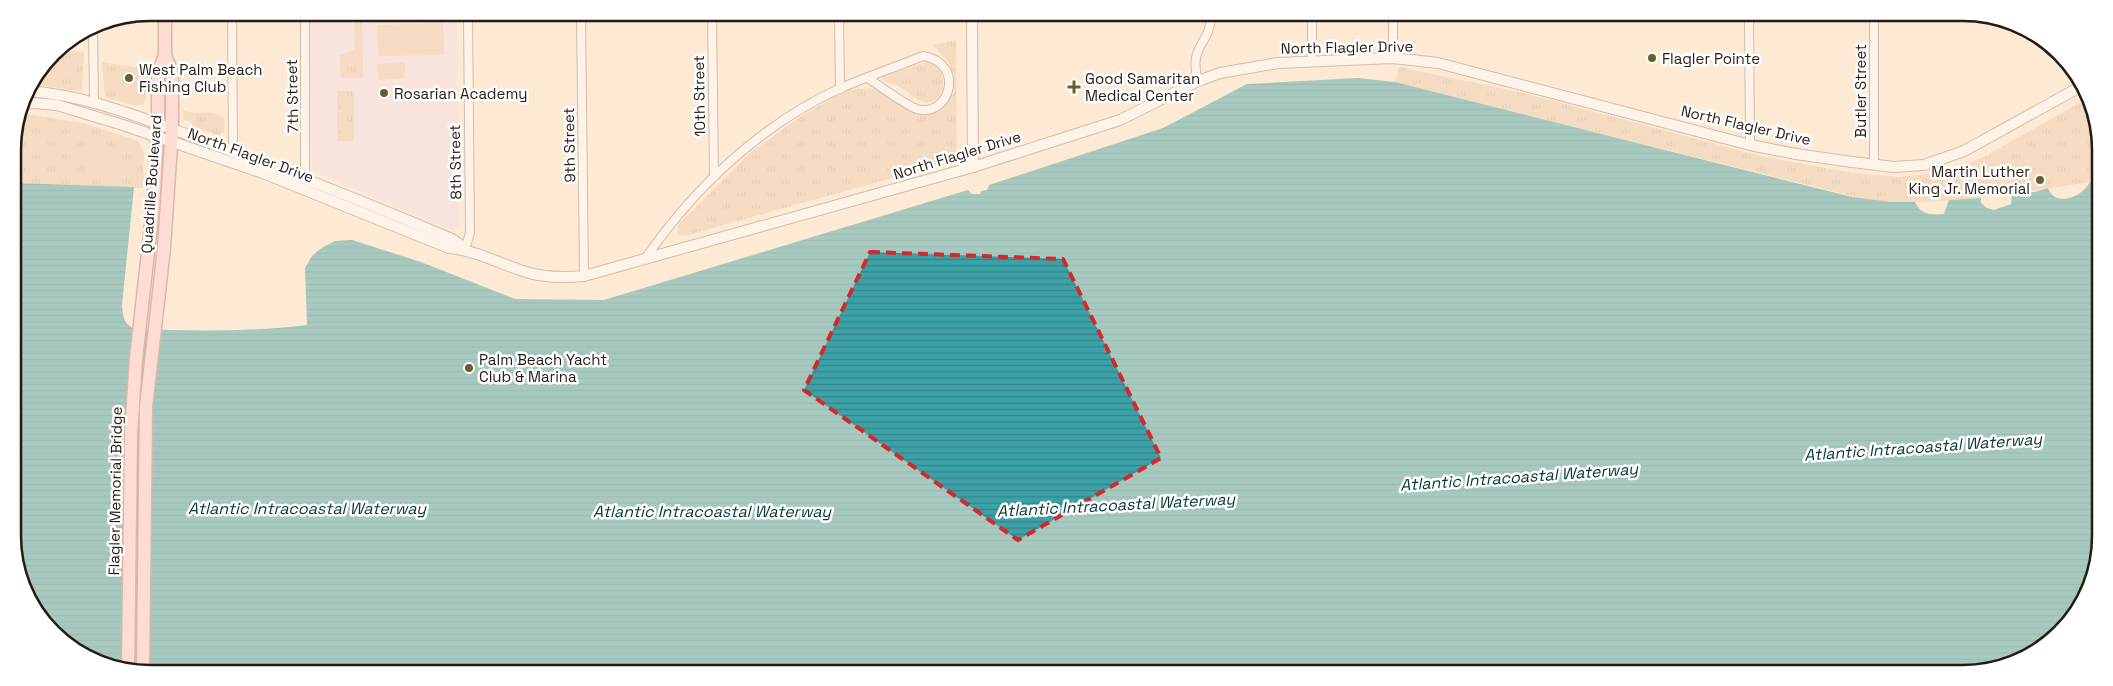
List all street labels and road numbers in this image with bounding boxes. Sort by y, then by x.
street label: North Flagler Drive [1281,36,1414,58]
street label: Butler Street [1851,44,1870,138]
street label: 10th Street [689,55,709,137]
street label: 7th Street [282,59,302,133]
street label: North Flagler Drive [1679,101,1813,149]
street label: 9th Street [559,107,579,183]
street label: Quadrille Boulevard [137,114,165,254]
street label: North Flagler Drive [185,123,317,187]
street label: 8th Street [445,124,465,200]
street label: North Flagler Drive [891,126,1023,183]
street label: Flagler Memorial Bridge [104,406,126,576]

